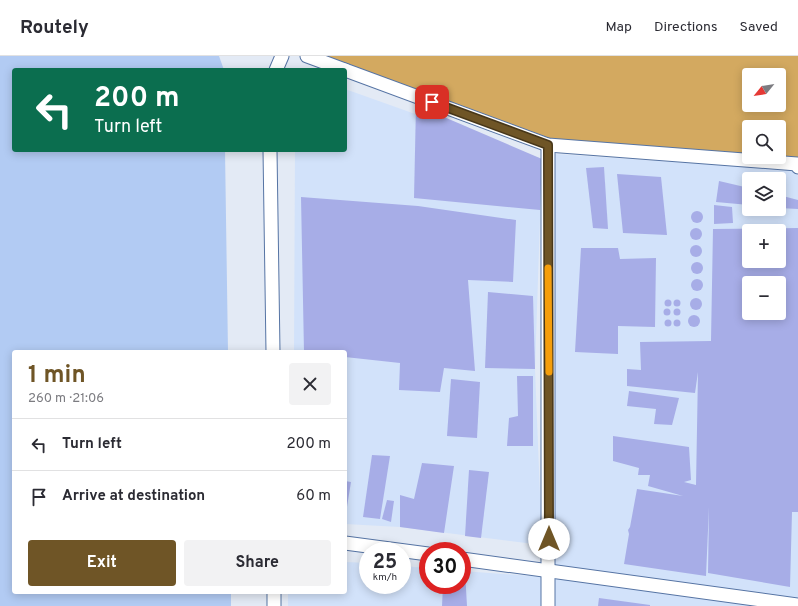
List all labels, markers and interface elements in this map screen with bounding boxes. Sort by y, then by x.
text: Routely [20,16,89,40]
text: Map [606,19,632,36]
text: Directions [654,19,718,36]
text: Saved [740,19,778,36]
north arrow [742,68,786,112]
map controls [742,68,786,320]
text: 200 m [94,81,180,117]
icon: left [28,84,80,136]
pin [415,85,449,119]
icon: arrive [421,91,443,113]
text: Turn left [94,116,162,139]
button: search [742,120,786,164]
button: layers [742,172,786,216]
button: + [742,224,786,268]
button: − [742,276,786,320]
text: 1 min [28,361,86,391]
button: close [289,363,331,405]
text: 260 m · 21:06 [28,391,104,407]
icon: left [28,434,50,456]
text: Turn left [62,435,122,454]
text: 200 m [286,435,331,454]
icon: arrive [28,486,50,508]
text: Arrive at destination [62,487,205,506]
text: 60 m [296,487,331,506]
position arrow [528,518,570,560]
button: Exit [28,540,176,586]
button: Share [184,540,331,586]
speed limit sign: 30 [419,542,471,594]
text: 25 [373,550,397,576]
text: km/h [373,571,397,584]

